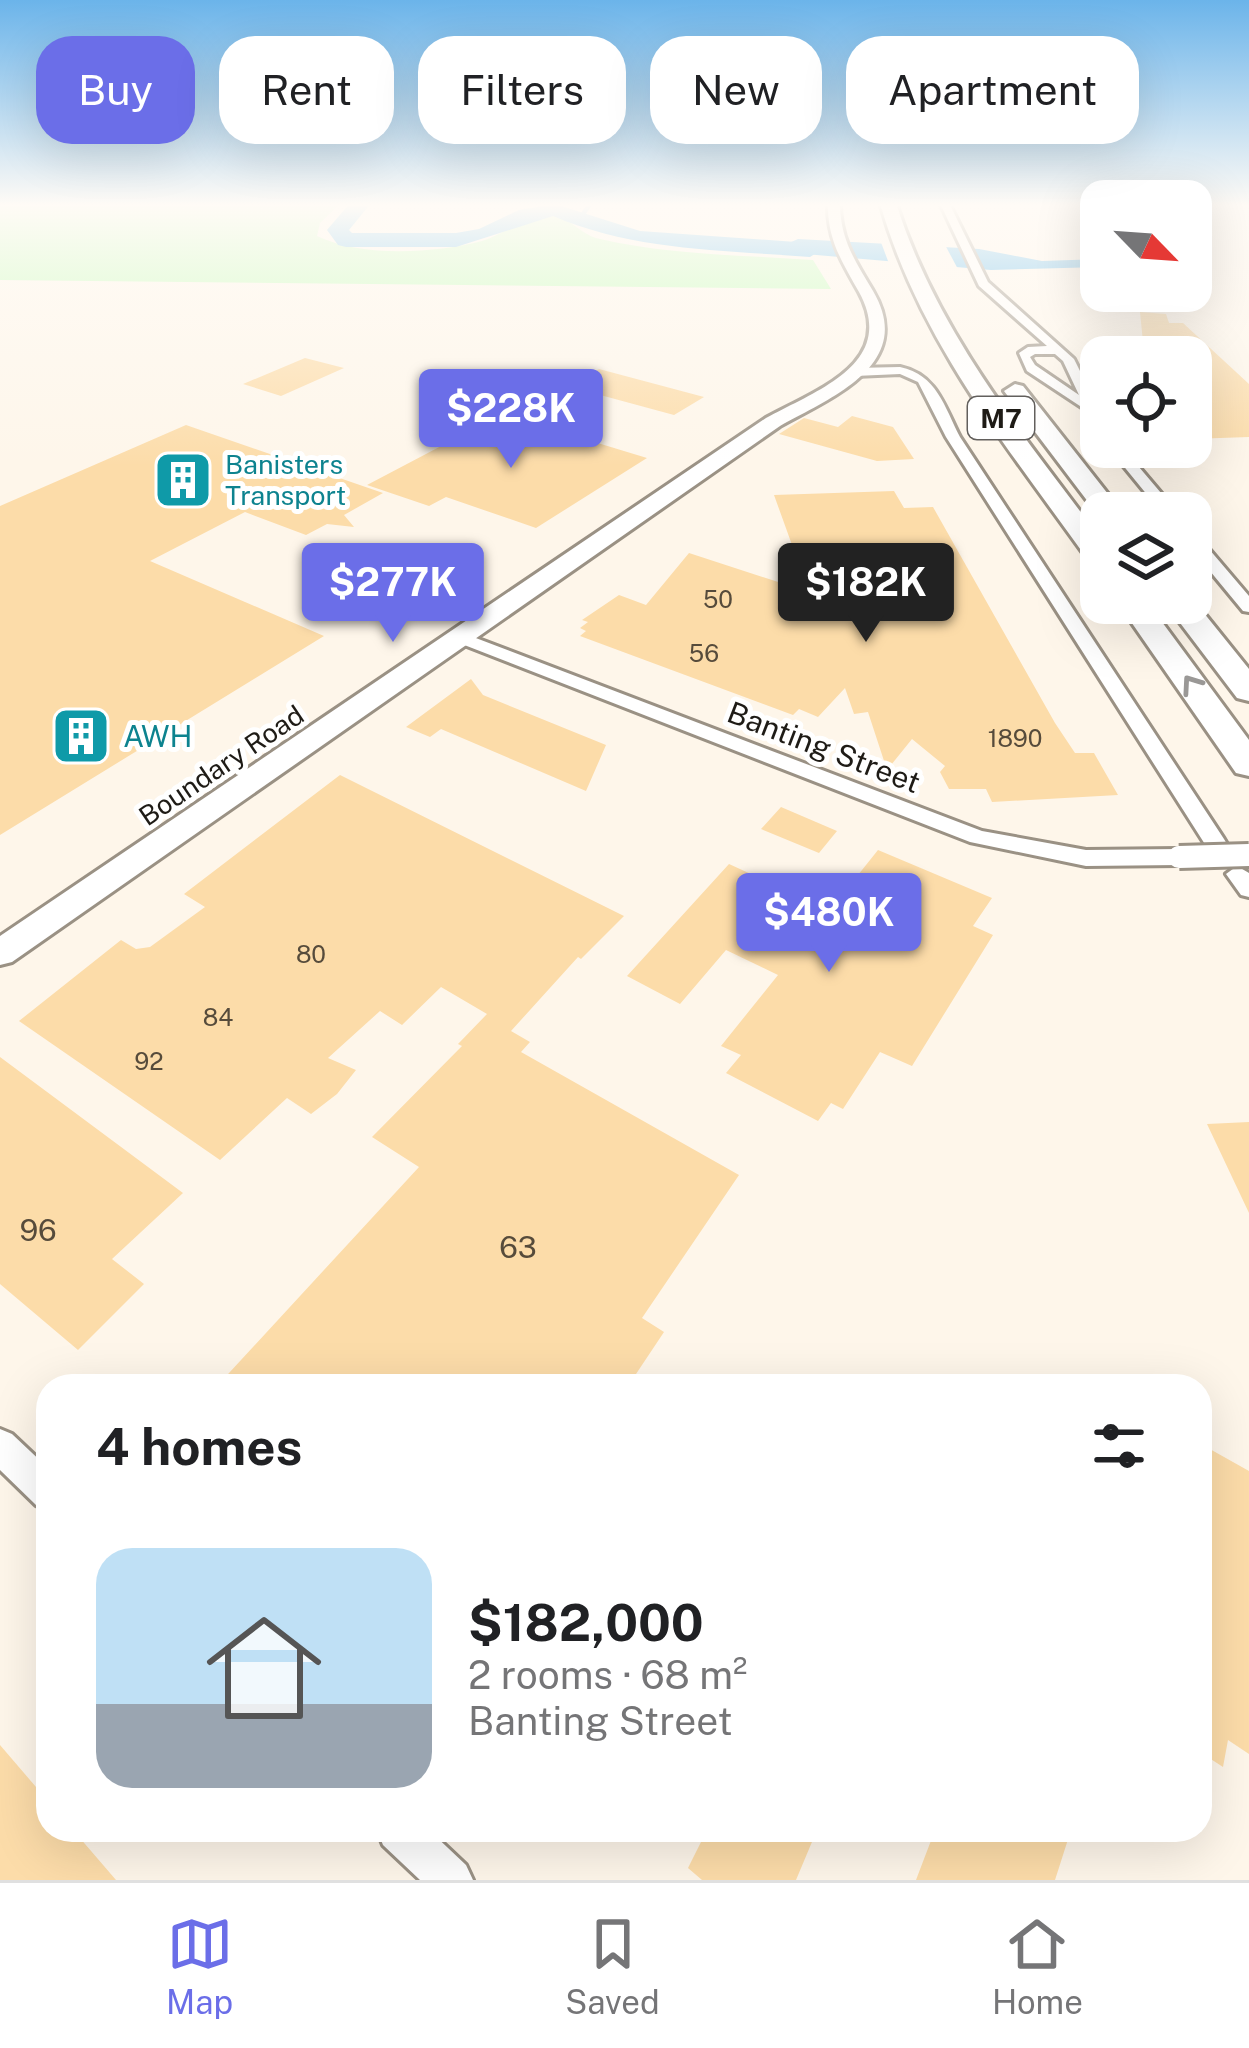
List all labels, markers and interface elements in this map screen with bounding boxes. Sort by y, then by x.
chip: Buy [36,36,195,144]
chip: Rent [219,36,394,144]
chip: Filters [418,36,626,144]
chip: New [650,36,822,144]
chip: Apartment [846,36,1139,144]
north arrow [1080,180,1212,312]
map controls [1080,180,1212,624]
button: locate [1080,336,1212,468]
pin: $228K [427,369,595,471]
text: $228K [446,385,576,431]
road number: M7 [968,397,1034,439]
place label: Banisters Transport [225,448,346,511]
building icon: Banisters Transport [152,449,214,511]
button: layers [1080,492,1212,624]
pin: $277K [309,543,477,645]
pin: $182K [782,543,950,645]
text: $277K [329,559,457,605]
text: $182K [805,559,927,605]
house number: 50 [703,585,733,613]
house number: 56 [689,639,719,667]
one-way arrow [1183,675,1205,697]
street label: Banting Street [723,694,925,800]
street label: Boundary Road [133,698,309,832]
building icon: AWH [50,705,112,767]
place label: AWH [123,718,192,754]
house number: 1890 [988,724,1042,752]
pin: $480K [745,873,913,975]
text: $480K [763,889,895,935]
house number: 80 [296,940,326,968]
house number: 84 [203,1003,233,1031]
house number: 92 [134,1047,164,1075]
house number: 96 [19,1212,57,1248]
house number: 63 [499,1229,537,1265]
icon: filters [1086,1413,1152,1479]
text: 4 homes [96,1417,302,1476]
text: $182,000 [468,1593,704,1652]
icon: home [192,1596,336,1740]
text: 2 rooms · 68 m² [468,1652,747,1698]
text: Banting Street [468,1698,733,1744]
tab: Map [166,1911,233,2021]
tab: Saved [565,1911,660,2021]
tab: Home [992,1911,1083,2021]

